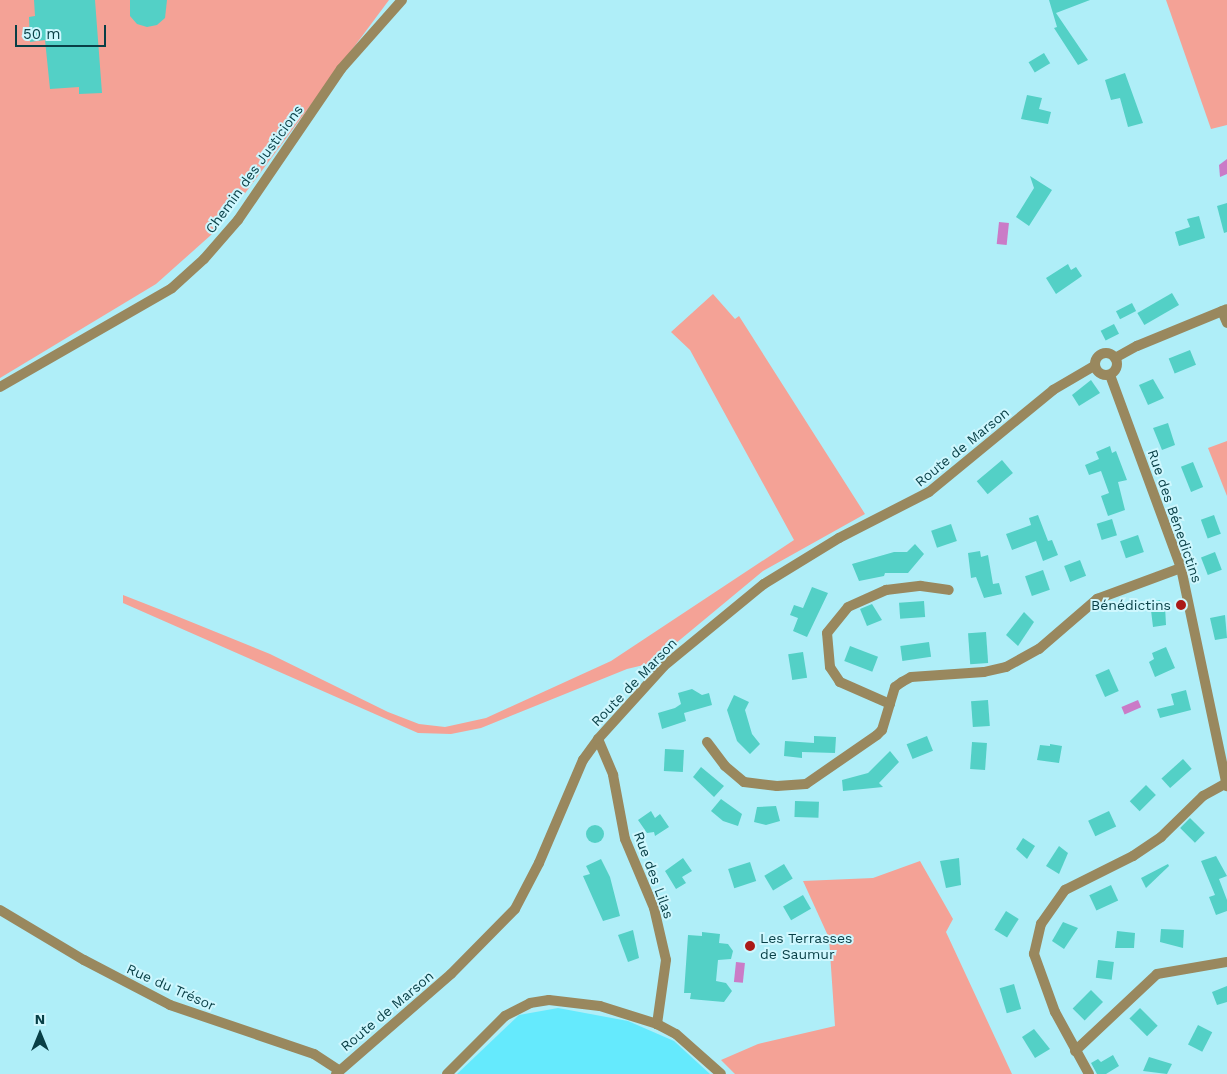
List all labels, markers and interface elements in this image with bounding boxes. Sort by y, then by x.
scale bar [18,15,109,47]
text: 50 m [23,25,60,43]
street label: Chemin des Justicions [202,101,306,237]
street label: Route de Marson [912,404,1012,490]
street label: Rue des Bénedictins [1144,447,1206,585]
place label: Bénédictins [1091,597,1171,613]
marker: Bénédictins [1175,599,1187,611]
street label: Route de Marson [588,634,680,730]
street label: Rue des Lilas [630,829,678,921]
place label: Les Terrasses de Saumur [760,930,853,962]
marker: Les Terrasses de Saumur [744,940,756,952]
street label: Rue du Trésor [124,960,218,1014]
street label: Route de Marson [337,967,437,1055]
north arrow [15,1009,65,1059]
text: N [35,1011,45,1027]

